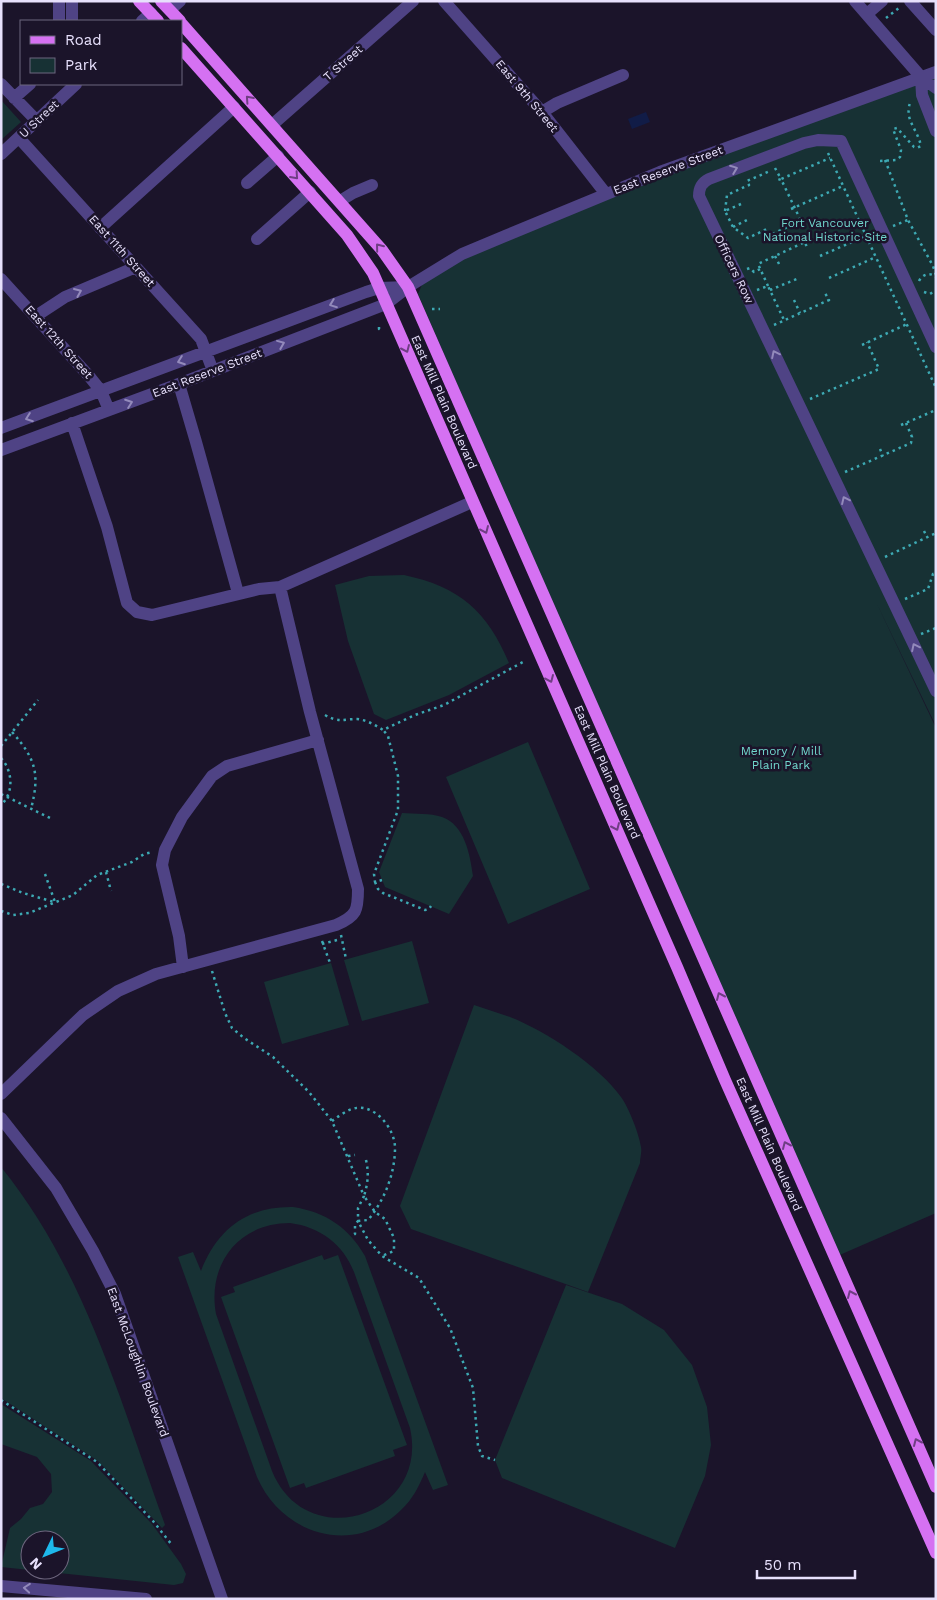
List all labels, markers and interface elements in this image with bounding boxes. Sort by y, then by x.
legend [20,20,182,85]
text: Road [65,31,102,49]
street label: T Street [321,42,365,84]
text: Park [65,56,98,74]
street label: East 9th Street [493,57,561,135]
one-way arrow [246,95,255,104]
street label: U Street [16,97,62,141]
street label: East Reserve Street [611,143,725,197]
one-way arrow [729,165,738,175]
one-way arrow [289,170,298,179]
street label: East 11th Street [86,212,158,290]
park label: Fort Vancouver National Historic Site [763,216,887,244]
street label: Officers Row [711,232,757,306]
one-way arrow [377,244,385,253]
one-way arrow [73,287,82,298]
one-way arrow [329,298,338,308]
street label: East 12th Street [22,302,96,382]
street label: East Mill Plain Boulevard [408,333,480,471]
one-way arrow [276,340,284,350]
one-way arrow [399,344,410,353]
street label: East Reserve Street [150,346,264,400]
one-way arrow [770,350,781,359]
one-way arrow [177,355,186,365]
one-way arrow [124,399,133,409]
one-way arrow [25,412,33,422]
one-way arrow [841,496,851,505]
one-way arrow [478,525,489,534]
one-way arrow [910,643,921,652]
one-way arrow [544,674,555,683]
street label: East Mill Plain Boulevard [571,703,643,841]
park label: Memory / Mill Plain Park [741,744,822,772]
one-way arrow [609,822,620,831]
one-way arrow [716,992,727,1001]
street label: East Mill Plain Boulevard [733,1075,805,1213]
one-way arrow [781,1141,792,1150]
street label: East McLoughlin Boulevard [104,1285,172,1439]
one-way arrow [846,1290,857,1299]
one-way arrow [912,1438,923,1447]
north arrow [20,1530,70,1580]
scale bar [757,1548,854,1580]
text: N [26,1555,45,1573]
text: 50 m [764,1556,801,1574]
one-way arrow [23,1583,31,1594]

